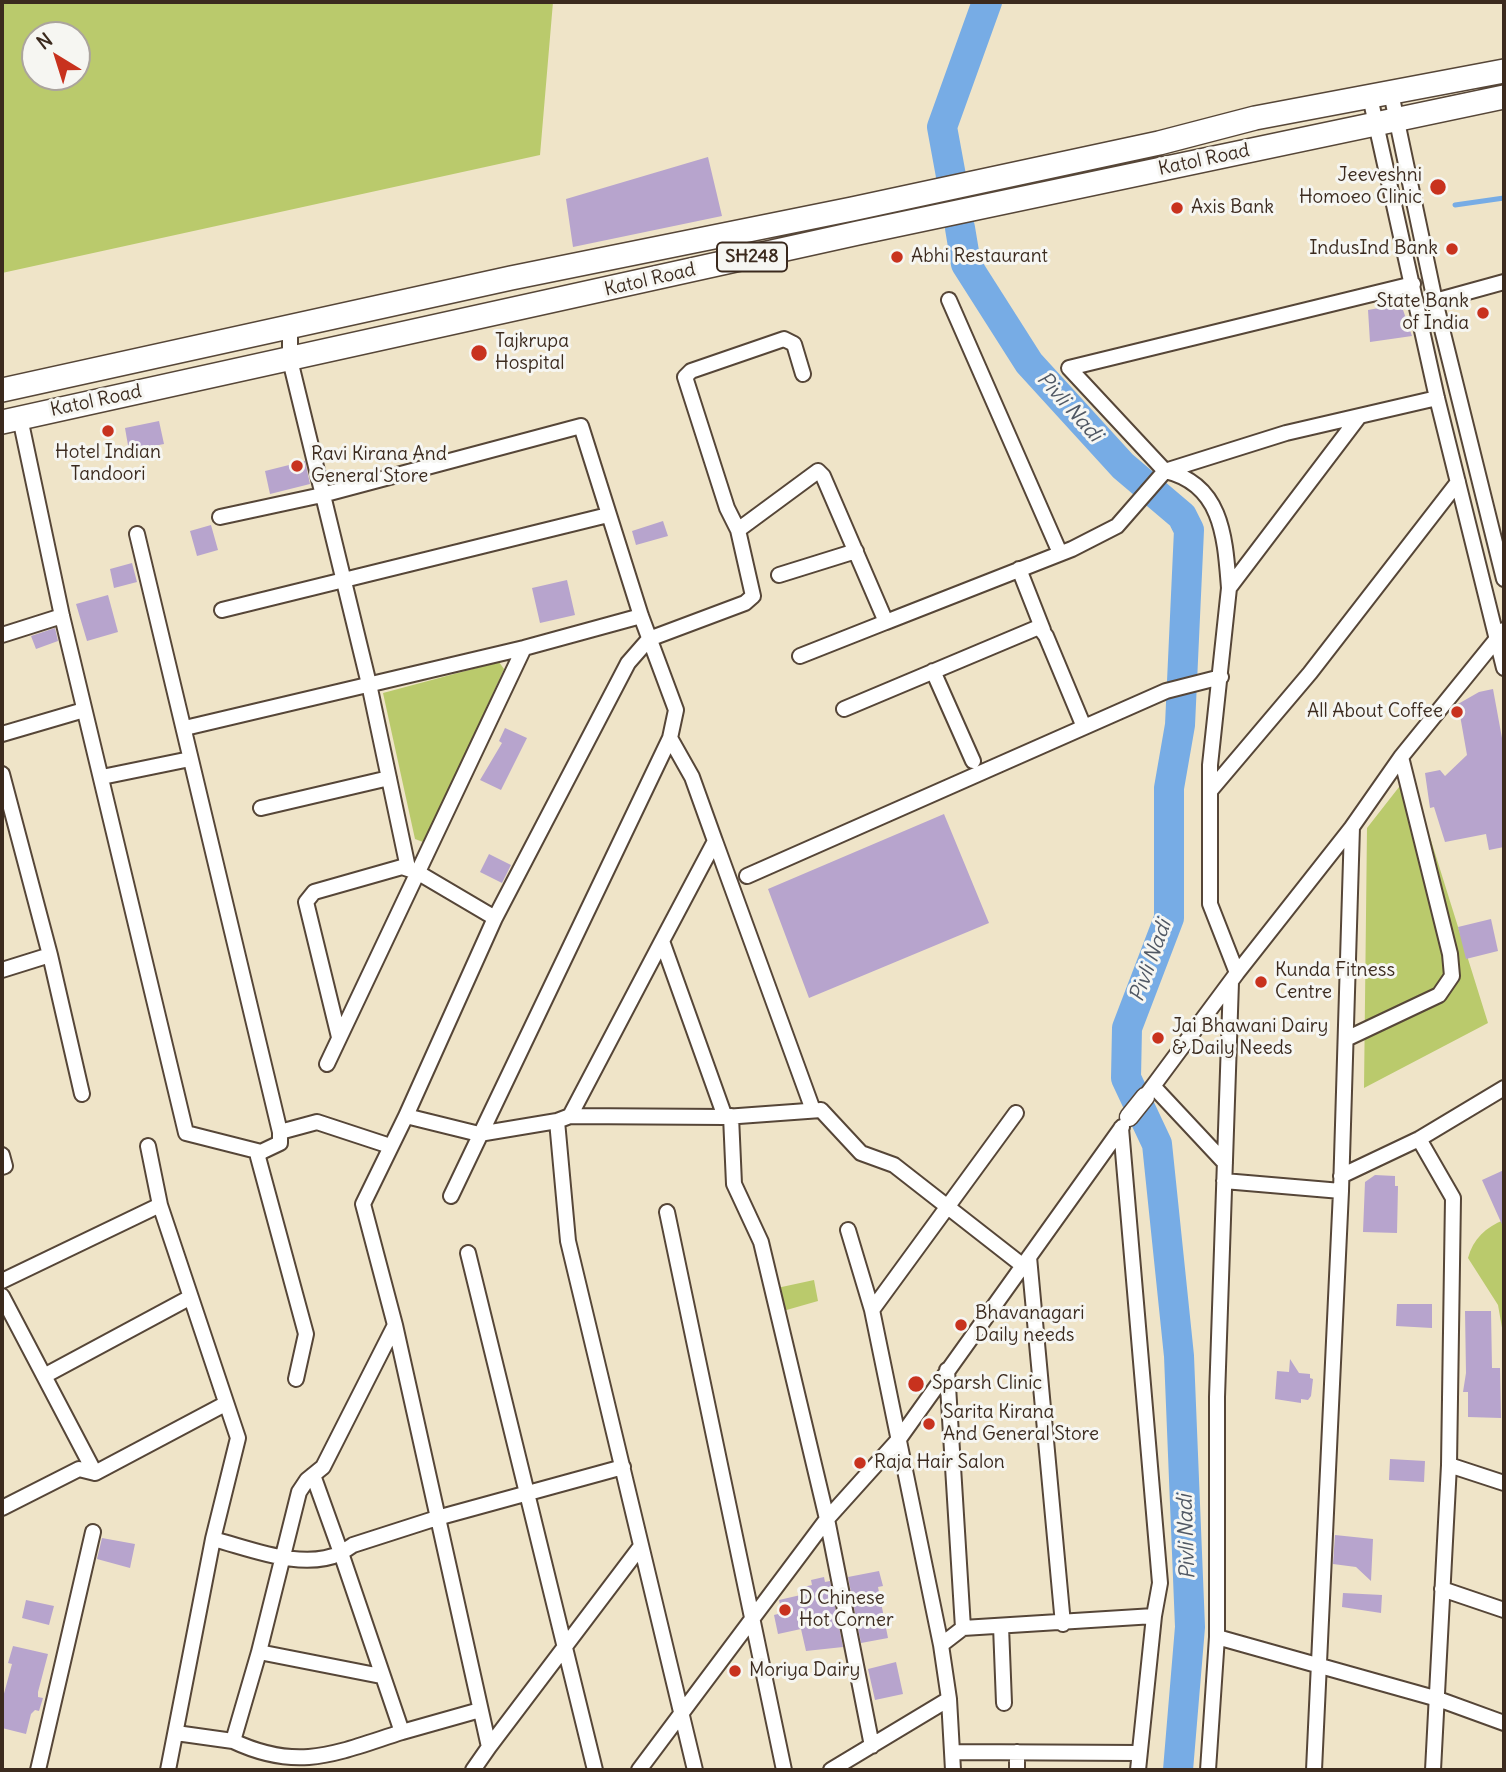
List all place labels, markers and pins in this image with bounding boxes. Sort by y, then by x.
place label: Jeeveshni Homoeo Clinic [1299,165,1422,209]
marker: Jeeveshni Homoeo Clinic [1428,177,1448,197]
place label: Axis Bank [1191,197,1274,219]
marker: Axis Bank [1169,200,1185,216]
place label: IndusInd Bank [1309,238,1438,260]
marker: IndusInd Bank [1444,241,1460,257]
place label: Abhi Restaurant [911,246,1048,268]
marker: Abhi Restaurant [889,249,905,265]
place label: State Bank of India [1377,291,1469,335]
marker: State Bank of India [1475,305,1491,321]
place label: Tajkrupa Hospital [495,331,569,375]
marker: Tajkrupa Hospital [469,343,489,363]
marker: Hotel Indian Tandoori [100,423,116,439]
place label: Hotel Indian Tandoori [55,442,161,486]
place label: Ravi Kirana And General Store [311,444,447,488]
marker: Ravi Kirana And General Store [289,458,305,474]
place label: All About Coffee [1307,701,1443,723]
marker: All About Coffee [1449,704,1465,720]
place label: Kunda Fitness Centre [1275,960,1395,1004]
marker: Kunda Fitness Centre [1253,974,1269,990]
place label: Jai Bhawani Dairy & Daily Needs [1172,1016,1328,1060]
marker: Jai Bhawani Dairy & Daily Needs [1150,1030,1166,1046]
place label: Bhavanagari Daily needs [975,1303,1084,1347]
marker: Bhavanagari Daily needs [953,1317,969,1333]
place label: Sparsh Clinic [932,1373,1042,1395]
marker: Sparsh Clinic [906,1374,926,1394]
place label: Sarita Kirana And General Store [943,1402,1099,1446]
marker: Sarita Kirana And General Store [921,1416,937,1432]
place label: Raja Hair Salon [874,1452,1005,1474]
marker: Raja Hair Salon [852,1455,868,1471]
place label: D Chinese Hot Corner [799,1588,894,1632]
marker: D Chinese Hot Corner [777,1602,793,1618]
place label: Moriya Dairy [749,1660,860,1682]
marker: Moriya Dairy [727,1663,743,1679]

